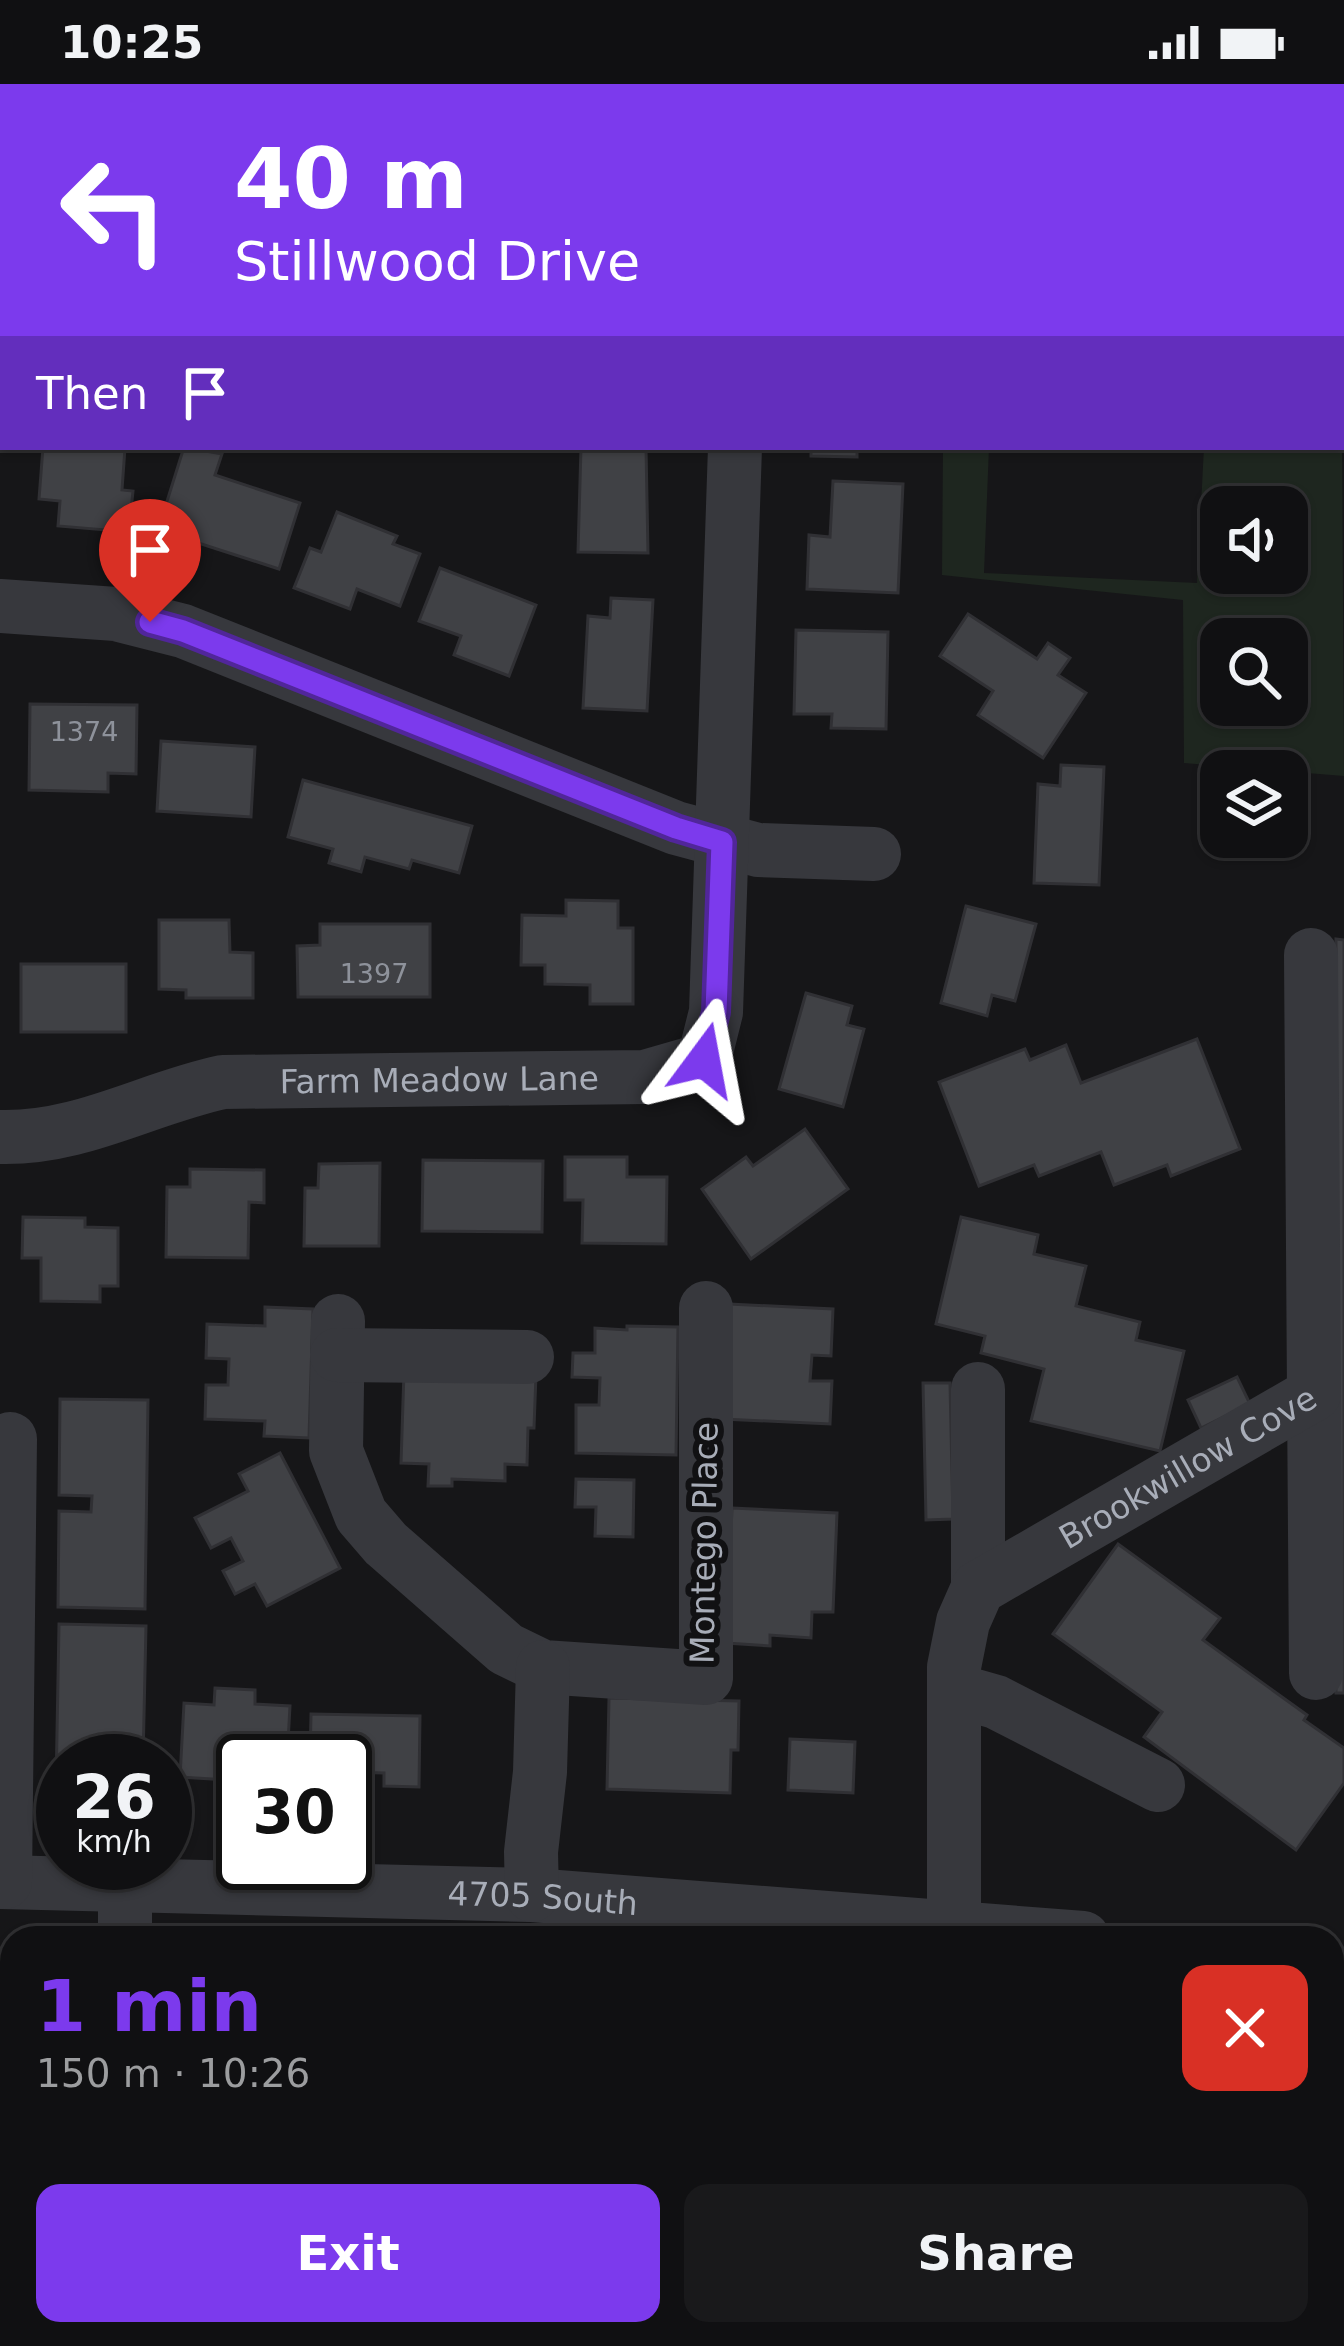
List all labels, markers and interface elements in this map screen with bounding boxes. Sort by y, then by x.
text: 10:25 [60,16,203,69]
text: 40 m [234,130,468,228]
icon: left [36,132,192,288]
text: Stillwood Drive [234,230,640,293]
icon: arrive [172,360,238,426]
text: Then [36,367,148,420]
map controls [1200,486,1308,858]
button: sound [1200,486,1308,594]
pin [99,499,201,622]
icon: arrive [117,517,183,583]
button: search [1200,618,1308,726]
house number: 1374 [50,716,118,747]
button: layers [1200,750,1308,858]
house number: 1397 [340,958,408,989]
position arrow [641,997,767,1123]
street label: Farm Meadow Lane [279,1058,599,1101]
street label: Brookwillow Cove [1052,1378,1323,1556]
street label: Montego Place [682,1422,726,1664]
speed limit sign: 30 [216,1734,372,1890]
text: 26 [72,1762,156,1832]
text: km/h [76,1824,152,1859]
street label: 4705 South [447,1873,639,1923]
text: 1 min [36,1964,262,2048]
button: close [1182,1965,1308,2091]
text: 150 m · 10:26 [36,2051,310,2096]
button: Exit [36,2184,660,2322]
button: Share [684,2184,1308,2322]

